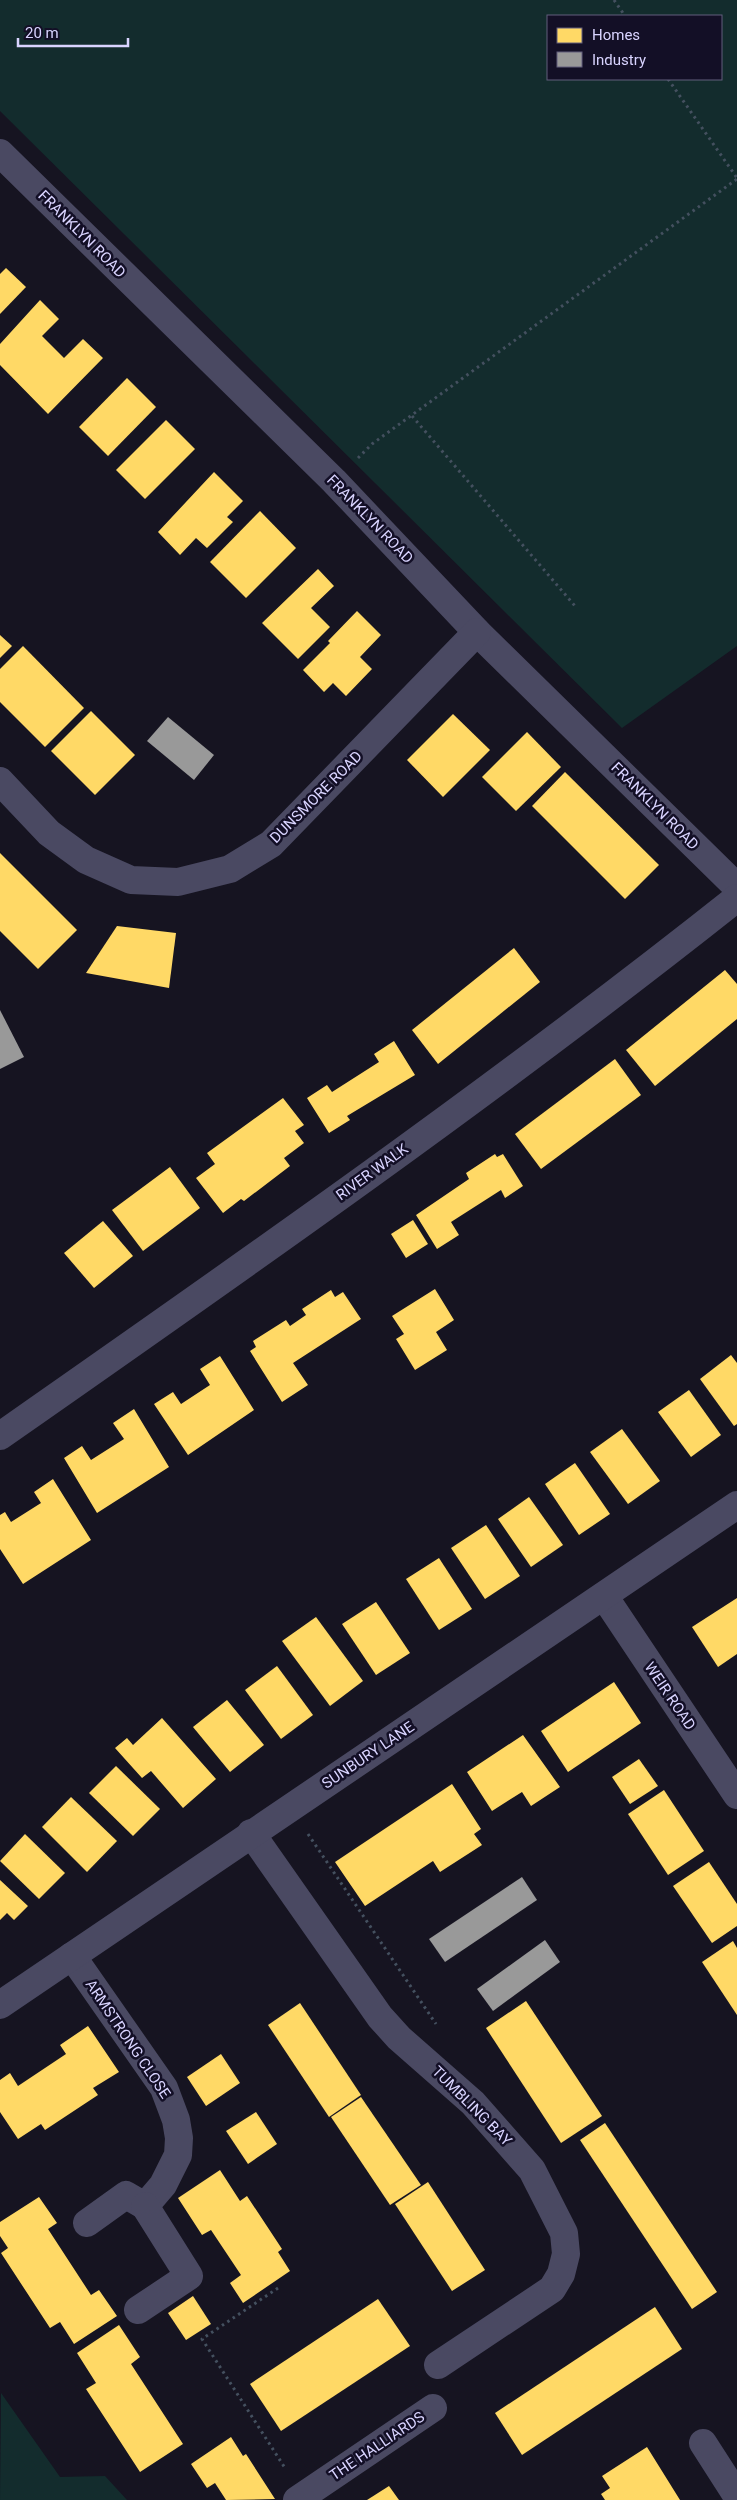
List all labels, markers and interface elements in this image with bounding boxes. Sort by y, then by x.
scale bar [18,15,128,47]
legend [547,15,722,80]
text: 20 m [25,24,59,42]
text: Homes [592,26,640,44]
text: Industry [592,51,646,69]
street label: FRANKLYN ROAD [35,187,129,281]
street label: FRANKLYN ROAD [323,471,417,567]
street label: DUNSMORE ROAD [266,747,366,847]
street label: FRANKLYN ROAD [608,759,702,853]
street label: RIVER WALK [332,1140,412,1204]
street label: WEIR ROAD [641,1659,699,1733]
street label: SUNBURY LANE [319,1717,418,1792]
street label: ARMSTRONG CLOSE [82,1976,175,2102]
street label: TUMBLING BAY [428,2062,516,2150]
street label: THE HALLIARDS [326,2408,428,2484]

